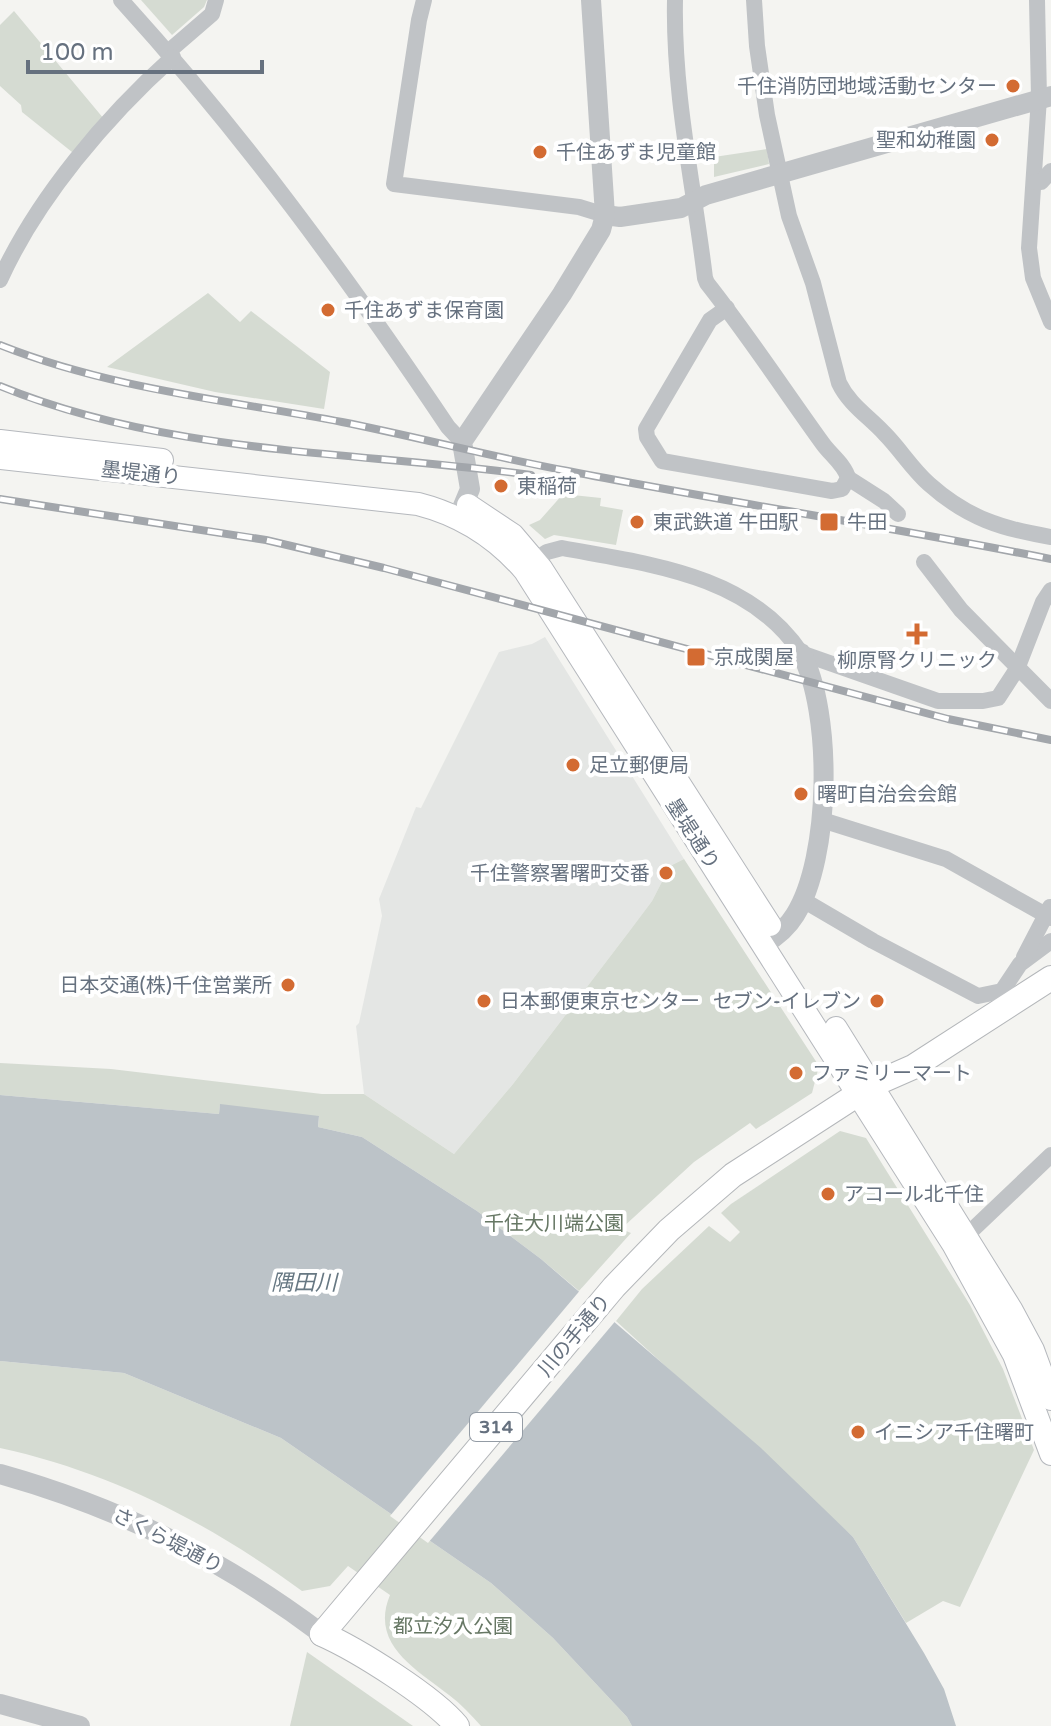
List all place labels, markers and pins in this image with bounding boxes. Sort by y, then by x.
place label: 千住消防団地域活動センター [737,75,997,99]
marker: 千住消防団地域活動センター [1004,77,1022,95]
place label: 聖和幼稚園 [876,129,976,153]
marker: 聖和幼稚園 [983,131,1001,149]
place label: 千住あずま児童館 [556,141,716,165]
marker: 千住あずま児童館 [531,143,549,161]
place label: 千住あずま保育園 [344,299,504,323]
marker: 千住あずま保育園 [319,301,337,319]
place label: 東稲荷 [517,475,577,499]
marker: 東稲荷 [492,477,510,495]
place label: 東武鉄道 牛田駅 [653,511,798,535]
marker: 牛田 [818,511,840,533]
place label: 牛田 [847,511,887,535]
marker: 東武鉄道 牛田駅 [628,513,646,531]
marker: 柳原腎クリニック [906,623,928,645]
marker: 京成関屋 [685,646,707,668]
place label: 京成関屋 [714,646,794,670]
place label: 柳原腎クリニック [837,649,997,673]
place label: 足立郵便局 [589,754,689,778]
marker: 足立郵便局 [564,756,582,774]
place label: 曙町自治会会館 [817,783,957,807]
marker: 曙町自治会会館 [792,785,810,803]
place label: 千住警察署曙町交番 [470,862,650,886]
marker: 千住警察署曙町交番 [657,864,675,882]
place label: 日本交通(株)千住営業所 [60,974,272,998]
marker: 日本交通(株)千住営業所 [279,976,297,994]
place label: 日本郵便東京センター [500,990,700,1014]
place label: セブン-イレブン [713,990,861,1014]
marker: 日本郵便東京センター [475,992,493,1010]
marker: セブン-イレブン [868,992,886,1010]
place label: ファミリーマート [812,1062,972,1086]
marker: ファミリーマート [787,1064,805,1082]
place label: アコール北千住 [844,1183,984,1207]
marker: アコール北千住 [819,1185,837,1203]
place label: イニシア千住曙町 [874,1421,1034,1445]
marker: イニシア千住曙町 [849,1423,867,1441]

